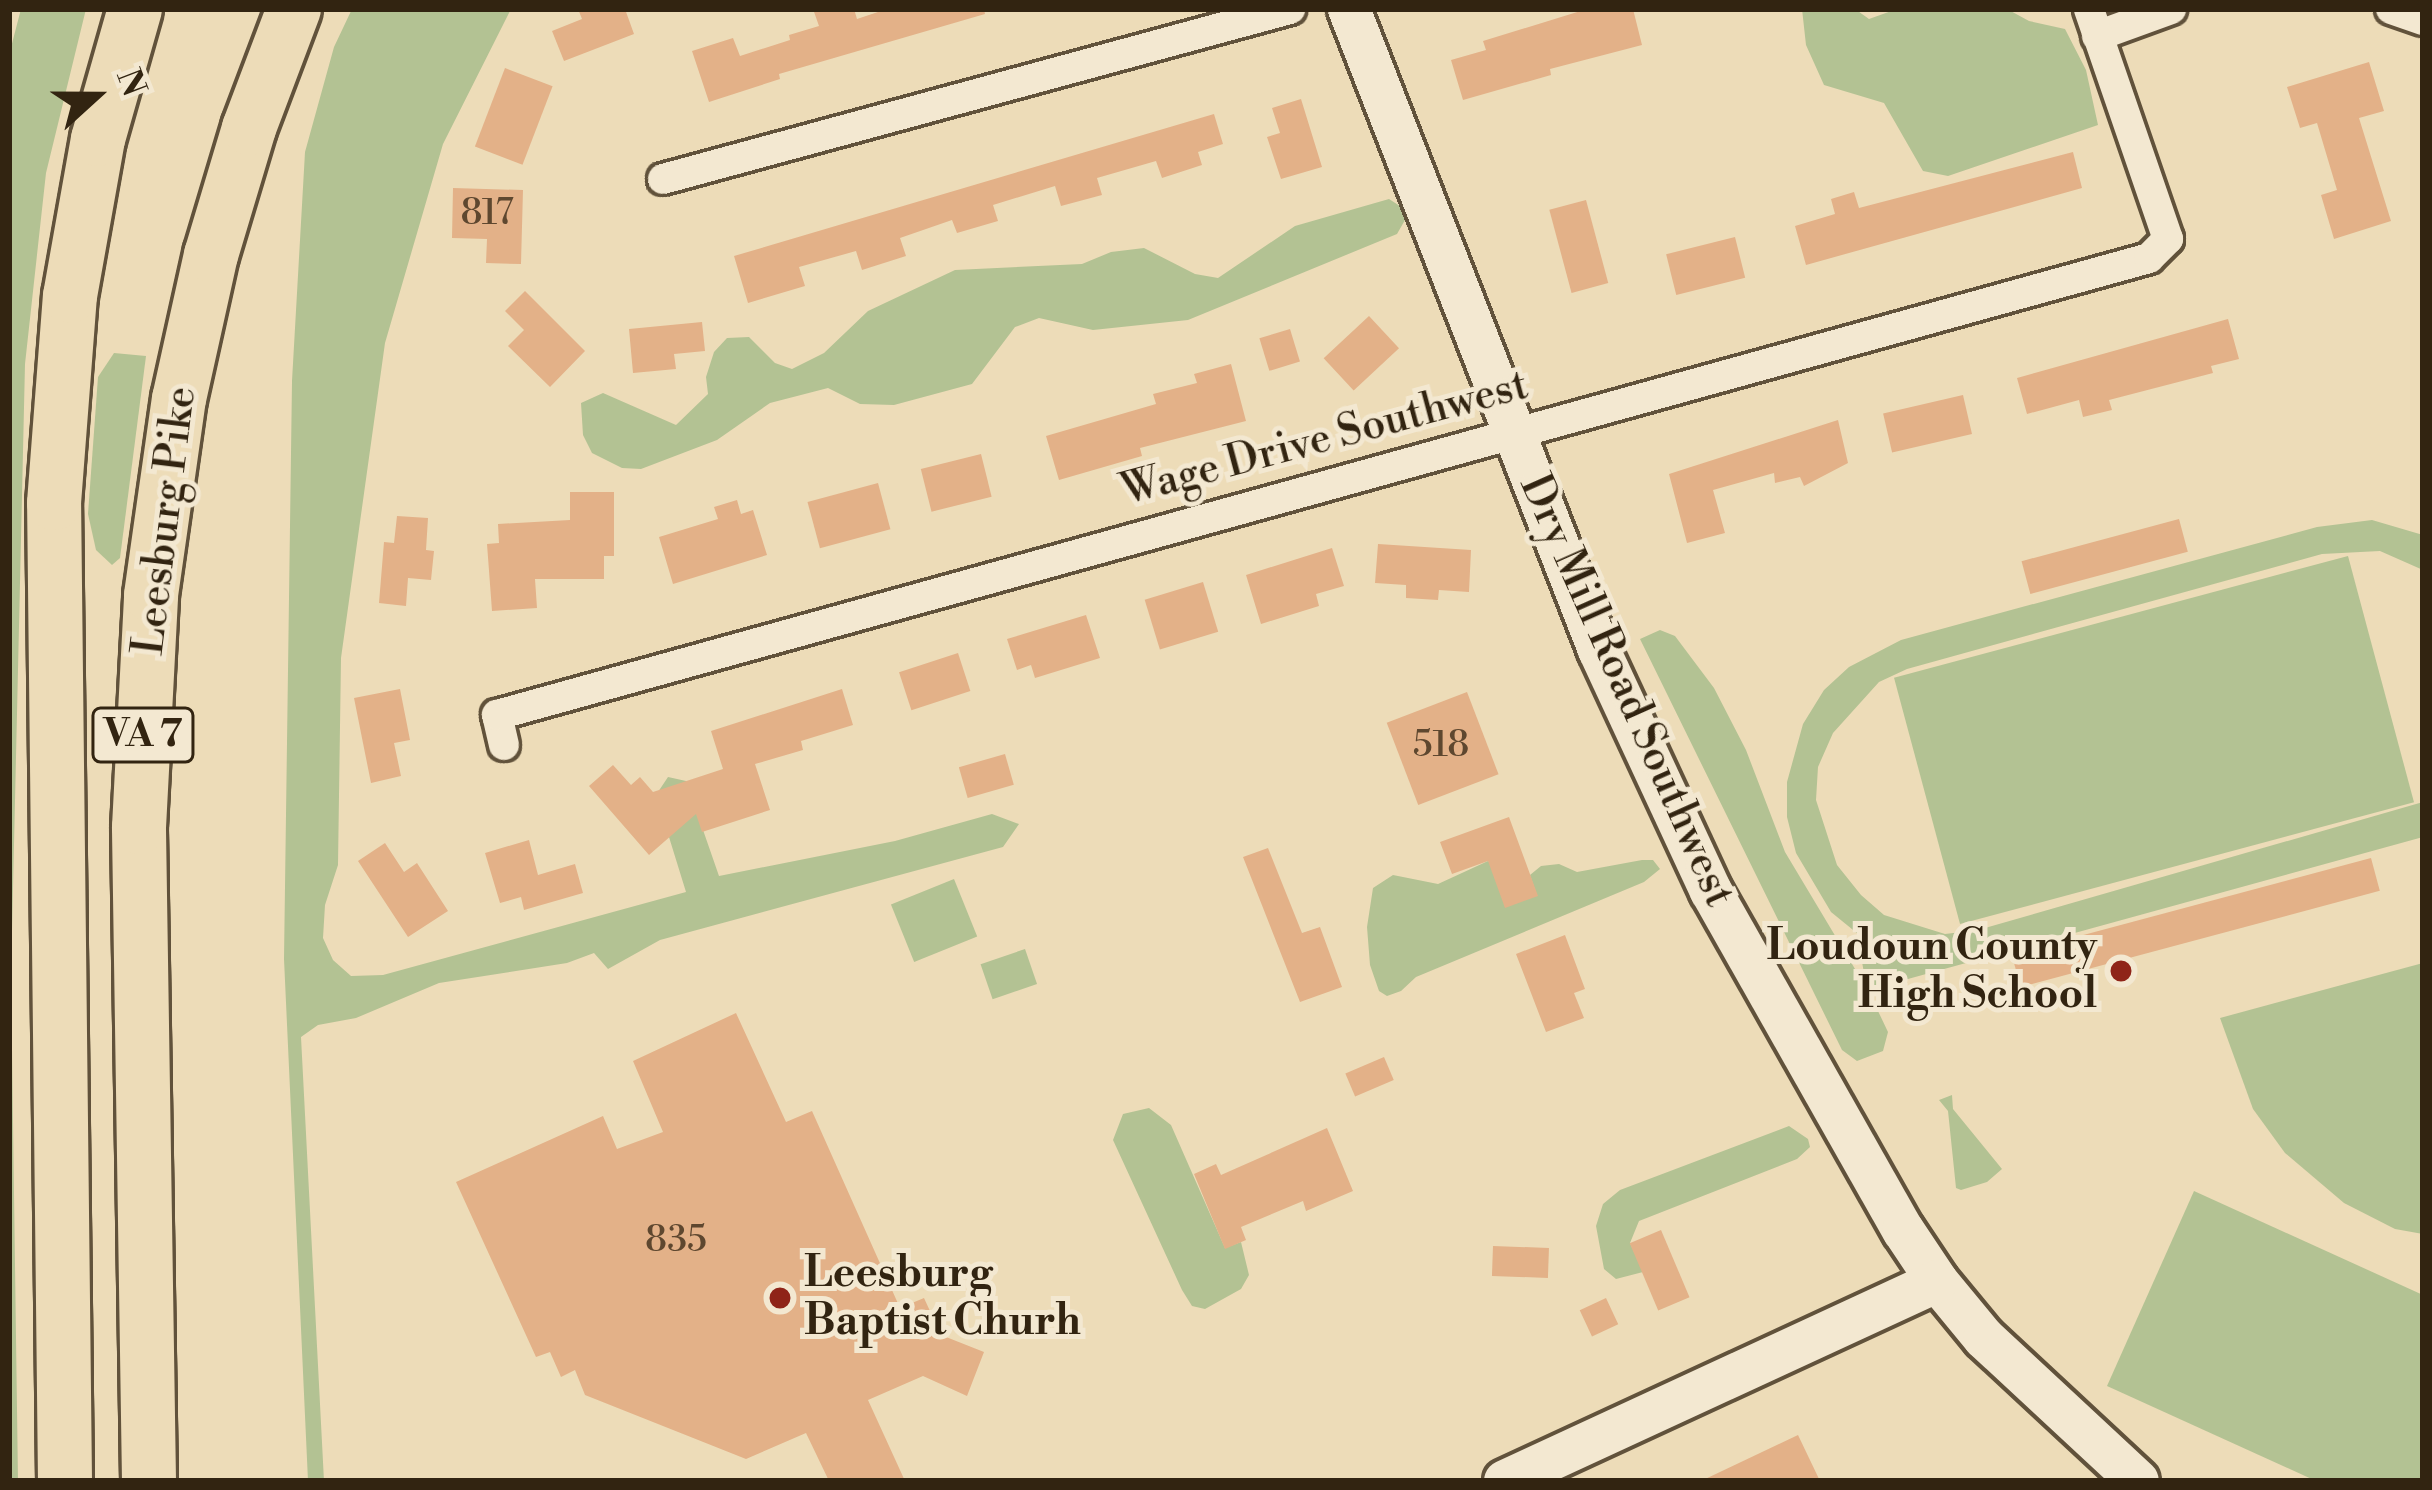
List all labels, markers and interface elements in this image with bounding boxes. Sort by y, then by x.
north arrow [36,36,156,156]
text: N [106,63,154,102]
house number: 817 [460,192,514,236]
street label: Wage Drive Southwest [1116,360,1534,518]
street label: Leesburg Pike [125,384,207,658]
street label: Dry Mill Road Southwest [1508,467,1744,915]
road number: VA 7 [89,702,197,768]
house number: 518 [1413,724,1469,768]
place label: Loudoun County High School [1766,922,2097,1020]
marker: Loudoun County High School [2108,958,2134,984]
house number: 835 [645,1219,707,1263]
place label: Leesburg Baptist Churh [804,1249,1081,1348]
marker: Leesburg Baptist Churh [767,1285,793,1311]

